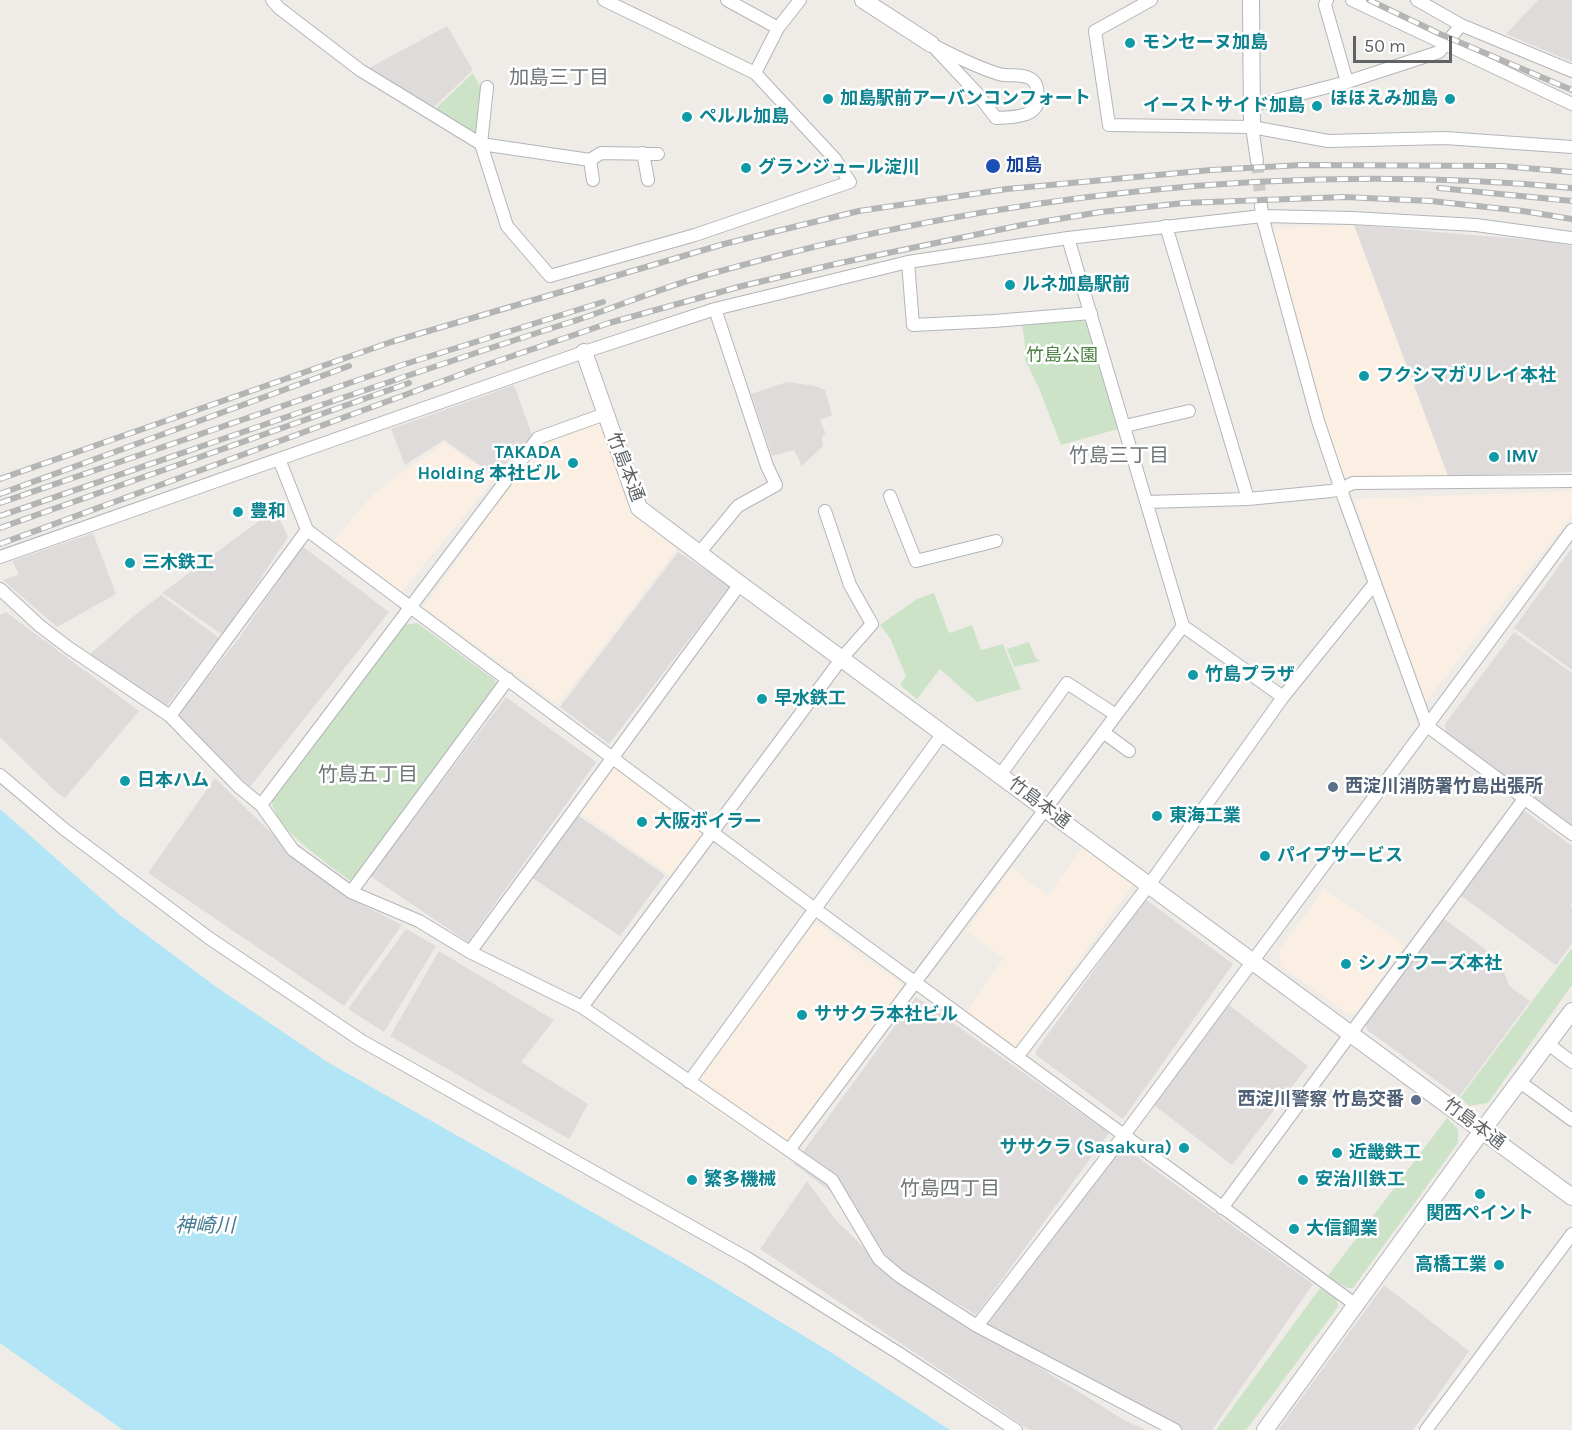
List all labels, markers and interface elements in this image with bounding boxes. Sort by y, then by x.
scale bar [1356,24,1455,62]
place label: モンセーヌ加島 [1142,32,1268,54]
text: 50 m [1364,35,1406,57]
marker: モンセーヌ加島 [1123,36,1137,50]
district label: 加島三丁目 [509,66,609,90]
place label: 加島駅前アーバンコンフォート [840,88,1091,110]
place label: ほほえみ加島 [1330,88,1438,110]
marker: 加島駅前アーバンコンフォート [821,92,835,106]
marker: ほほえみ加島 [1443,92,1457,106]
place label: イーストサイド加島 [1143,95,1305,117]
marker: イーストサイド加島 [1310,99,1324,113]
place label: ペルル加島 [699,106,789,128]
marker: ペルル加島 [680,110,694,124]
place label: 加島 [1006,155,1042,177]
place label: グランジュール淀川 [758,157,920,179]
marker: 加島 [984,157,1002,175]
marker: グランジュール淀川 [739,161,753,175]
place label: ルネ加島駅前 [1022,274,1130,296]
marker: ルネ加島駅前 [1003,278,1017,292]
park label: 竹島公園 [1026,345,1098,367]
place label: フクシマガリレイ本社 [1376,365,1556,387]
marker: フクシマガリレイ本社 [1357,369,1371,383]
street label: 竹島本通 [602,430,648,504]
place label: TAKADA Holding 本社ビル [417,442,561,484]
district label: 竹島三丁目 [1069,444,1169,468]
place label: IMV [1506,446,1538,468]
marker: IMV [1487,450,1501,464]
marker: TAKADA Holding 本社ビル [566,456,580,470]
place label: 豊和 [250,501,286,523]
marker: 豊和 [231,505,245,519]
place label: 三木鉄工 [142,552,214,574]
marker: 三木鉄工 [123,556,137,570]
place label: 竹島プラザ [1205,664,1295,686]
marker: 竹島プラザ [1186,668,1200,682]
place label: 早水鉄工 [774,688,846,710]
marker: 早水鉄工 [755,692,769,706]
district label: 竹島五丁目 [318,763,418,787]
place label: 日本ハム [137,770,209,792]
street label: 竹島本通 [1004,773,1074,833]
marker: 日本ハム [118,774,132,788]
place label: 西淀川消防署竹島出張所 [1345,776,1543,798]
marker: 西淀川消防署竹島出張所 [1326,780,1340,794]
place label: 東海工業 [1169,805,1241,827]
marker: 東海工業 [1150,809,1164,823]
place label: 大阪ボイラー [654,811,762,833]
marker: 大阪ボイラー [635,815,649,829]
place label: パイプサービス [1277,845,1403,867]
marker: パイプサービス [1258,849,1272,863]
place label: シノブフーズ本社 [1358,953,1502,975]
marker: シノブフーズ本社 [1339,957,1353,971]
place label: ササクラ本社ビル [814,1004,958,1026]
marker: ササクラ本社ビル [795,1008,809,1022]
place label: 西淀川警察 竹島交番 [1237,1089,1404,1111]
marker: 西淀川警察 竹島交番 [1409,1093,1423,1107]
street label: 竹島本通 [1439,1094,1509,1154]
place label: ササクラ (Sasakura) [1000,1137,1172,1159]
marker: ササクラ (Sasakura) [1177,1141,1191,1155]
place label: 近畿鉄工 [1349,1142,1421,1164]
marker: 近畿鉄工 [1330,1146,1344,1160]
place label: 繁多機械 [704,1169,776,1191]
place label: 安治川鉄工 [1315,1169,1405,1191]
marker: 繁多機械 [685,1173,699,1187]
marker: 安治川鉄工 [1296,1173,1310,1187]
district label: 竹島四丁目 [900,1177,1000,1201]
marker: 関西ペイント [1473,1187,1487,1201]
place label: 関西ペイント [1426,1203,1534,1225]
water label: 神崎川 [175,1214,235,1238]
place label: 大信鋼業 [1306,1218,1378,1240]
marker: 大信鋼業 [1287,1222,1301,1236]
place label: 高橋工業 [1415,1254,1487,1276]
marker: 高橋工業 [1492,1258,1506,1272]

